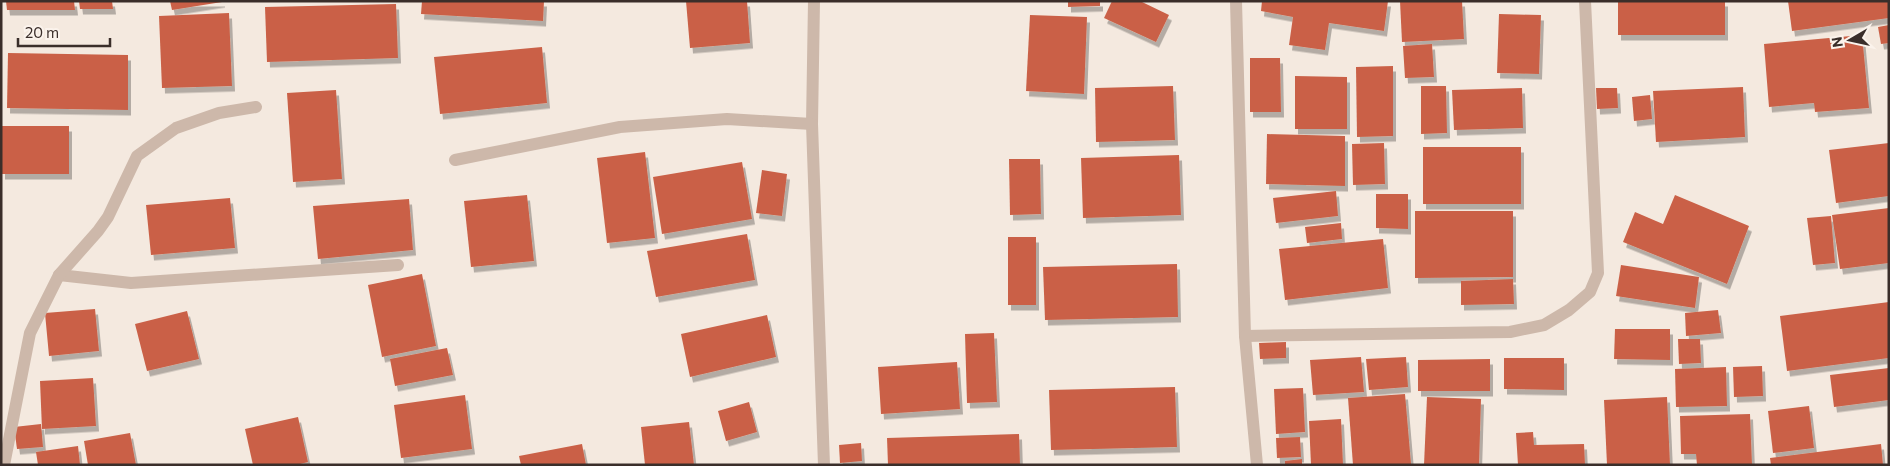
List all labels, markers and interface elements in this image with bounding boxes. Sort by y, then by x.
scale bar [18,15,110,47]
north arrow [1825,15,1875,65]
text: 20 m [25,23,59,41]
text: N [1827,36,1846,49]

